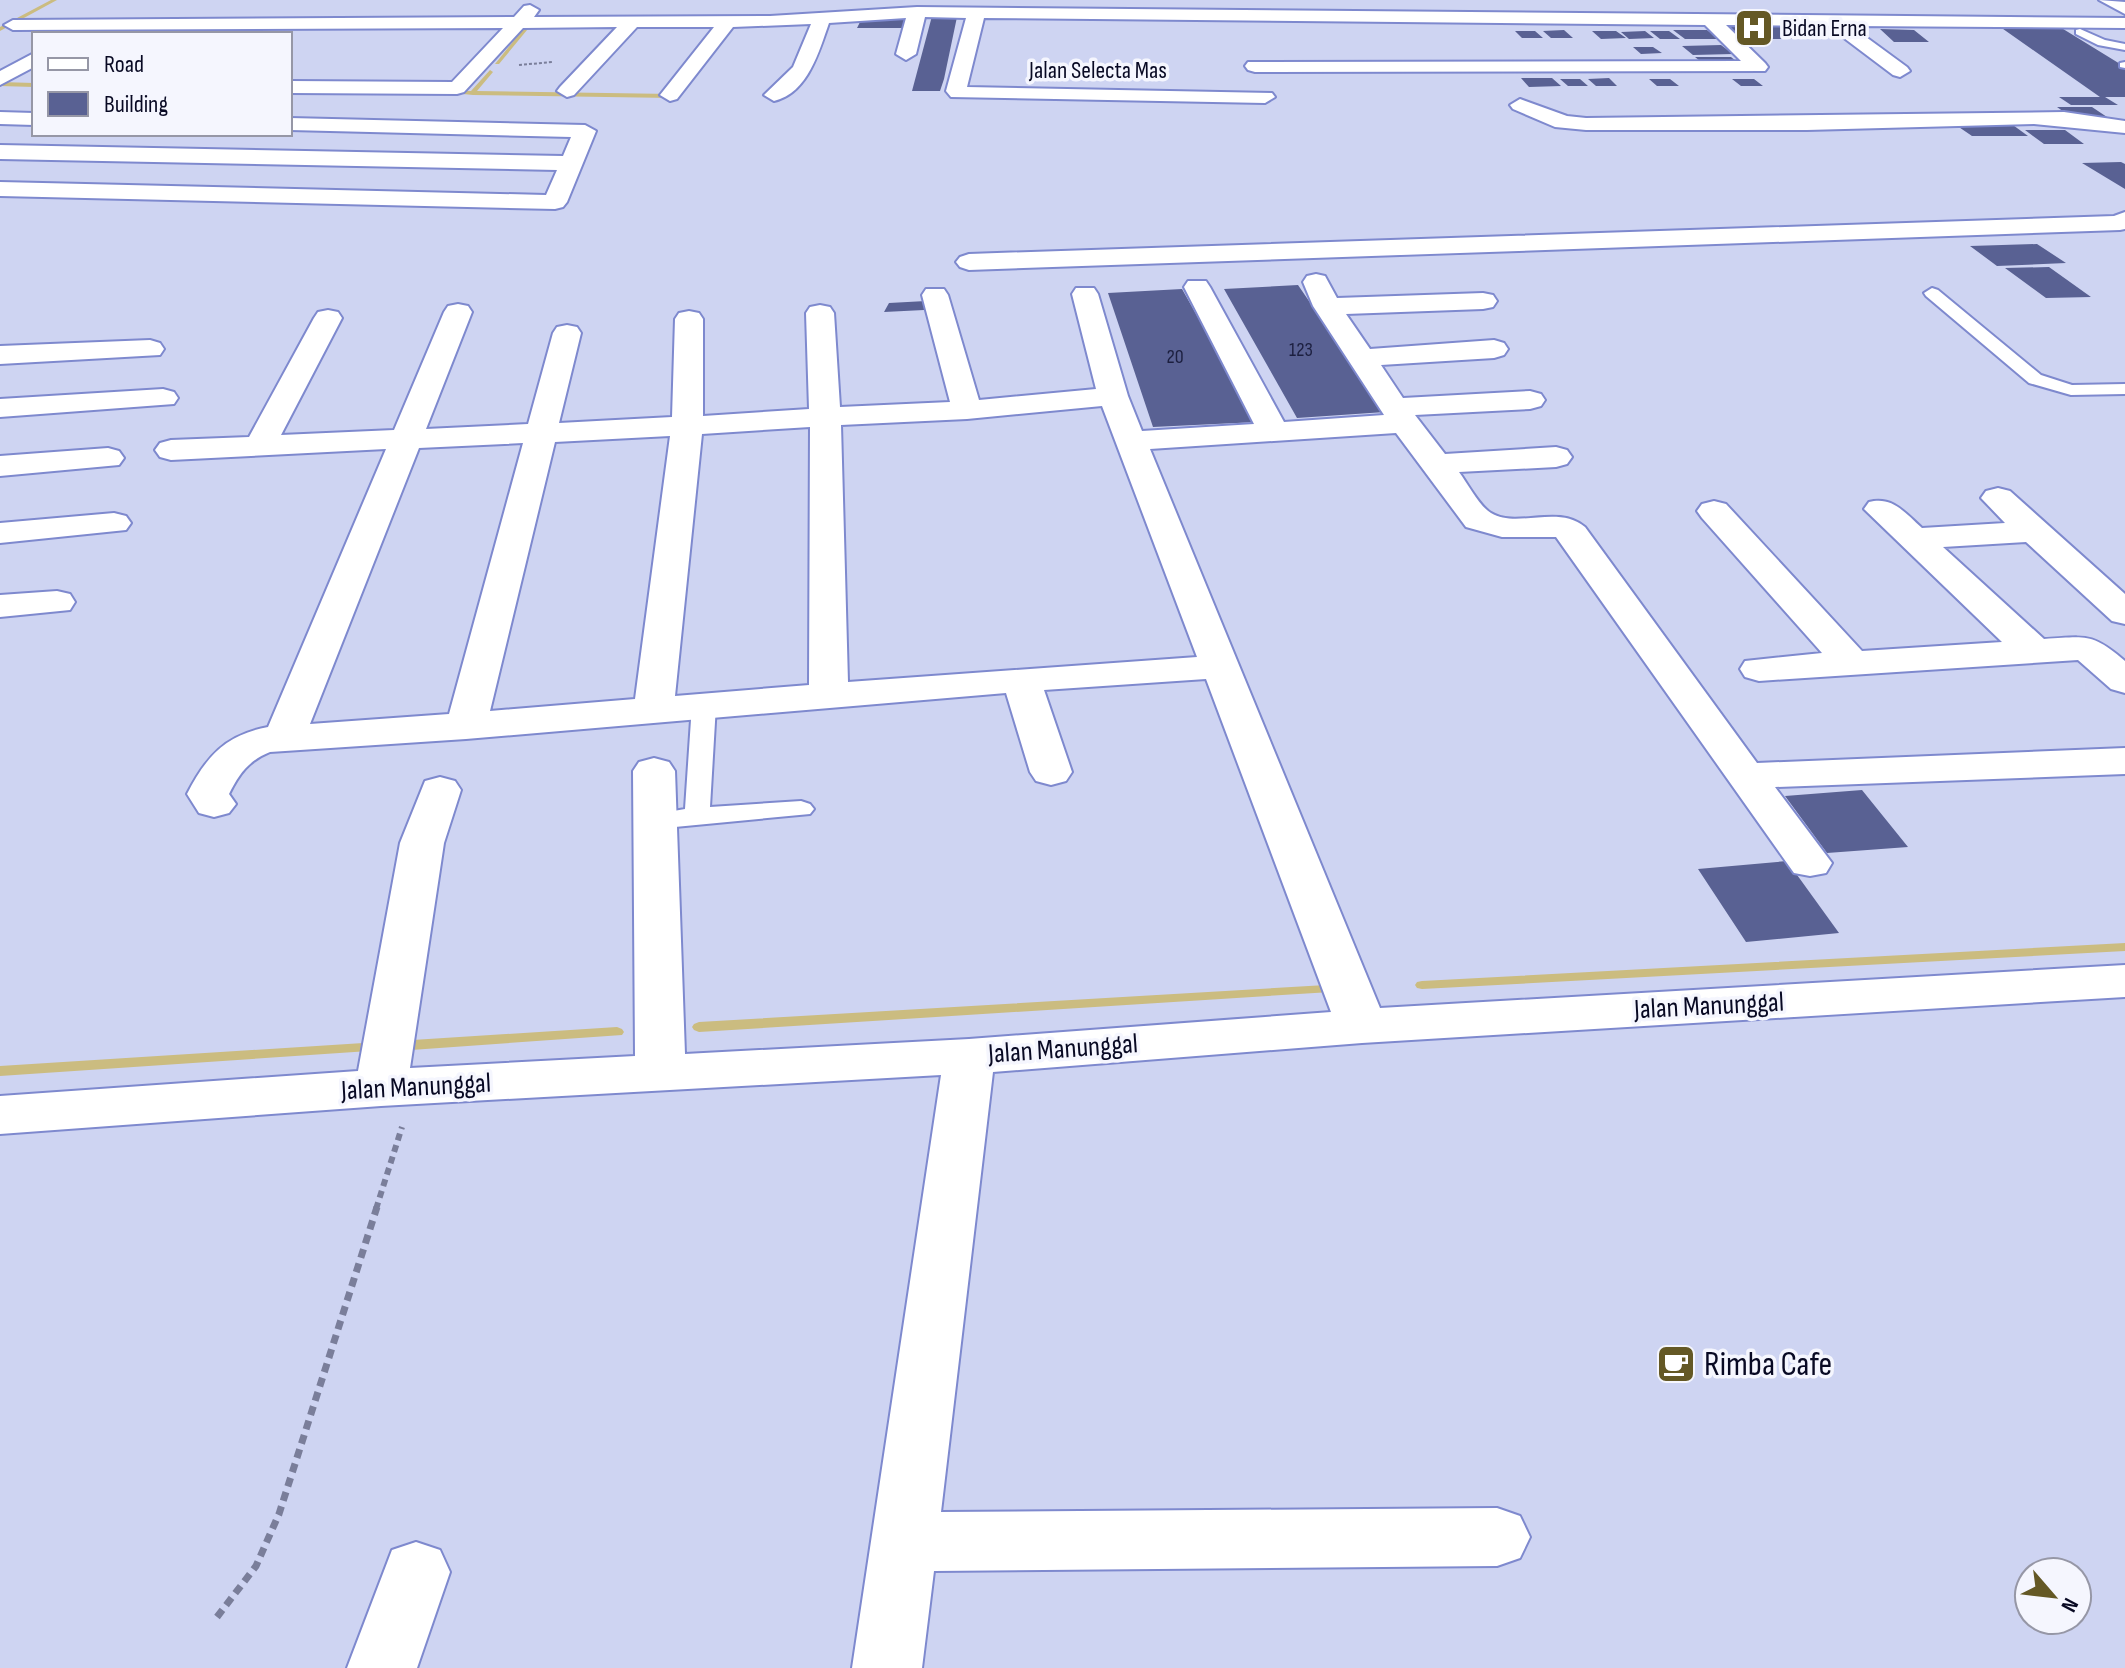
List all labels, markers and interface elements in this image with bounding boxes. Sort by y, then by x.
hospital icon: Bidan Erna [1733,7,1775,49]
place label: Bidan Erna [1782,14,1867,43]
legend [32,32,292,136]
text: Road [104,50,144,79]
street label: Jalan Selecta Mas [1028,56,1167,85]
text: Building [104,90,168,119]
house number: 123 [1289,338,1313,362]
house number: 20 [1166,345,1184,369]
street label: Jalan Manunggal [1632,986,1785,1026]
street label: Jalan Manunggal [986,1027,1139,1071]
street label: Jalan Manunggal [339,1067,492,1107]
cafe icon: Rimba Cafe [1655,1343,1697,1385]
place label: Rimba Cafe [1704,1344,1832,1385]
north arrow [2013,1556,2093,1636]
text: N [2055,1593,2084,1616]

